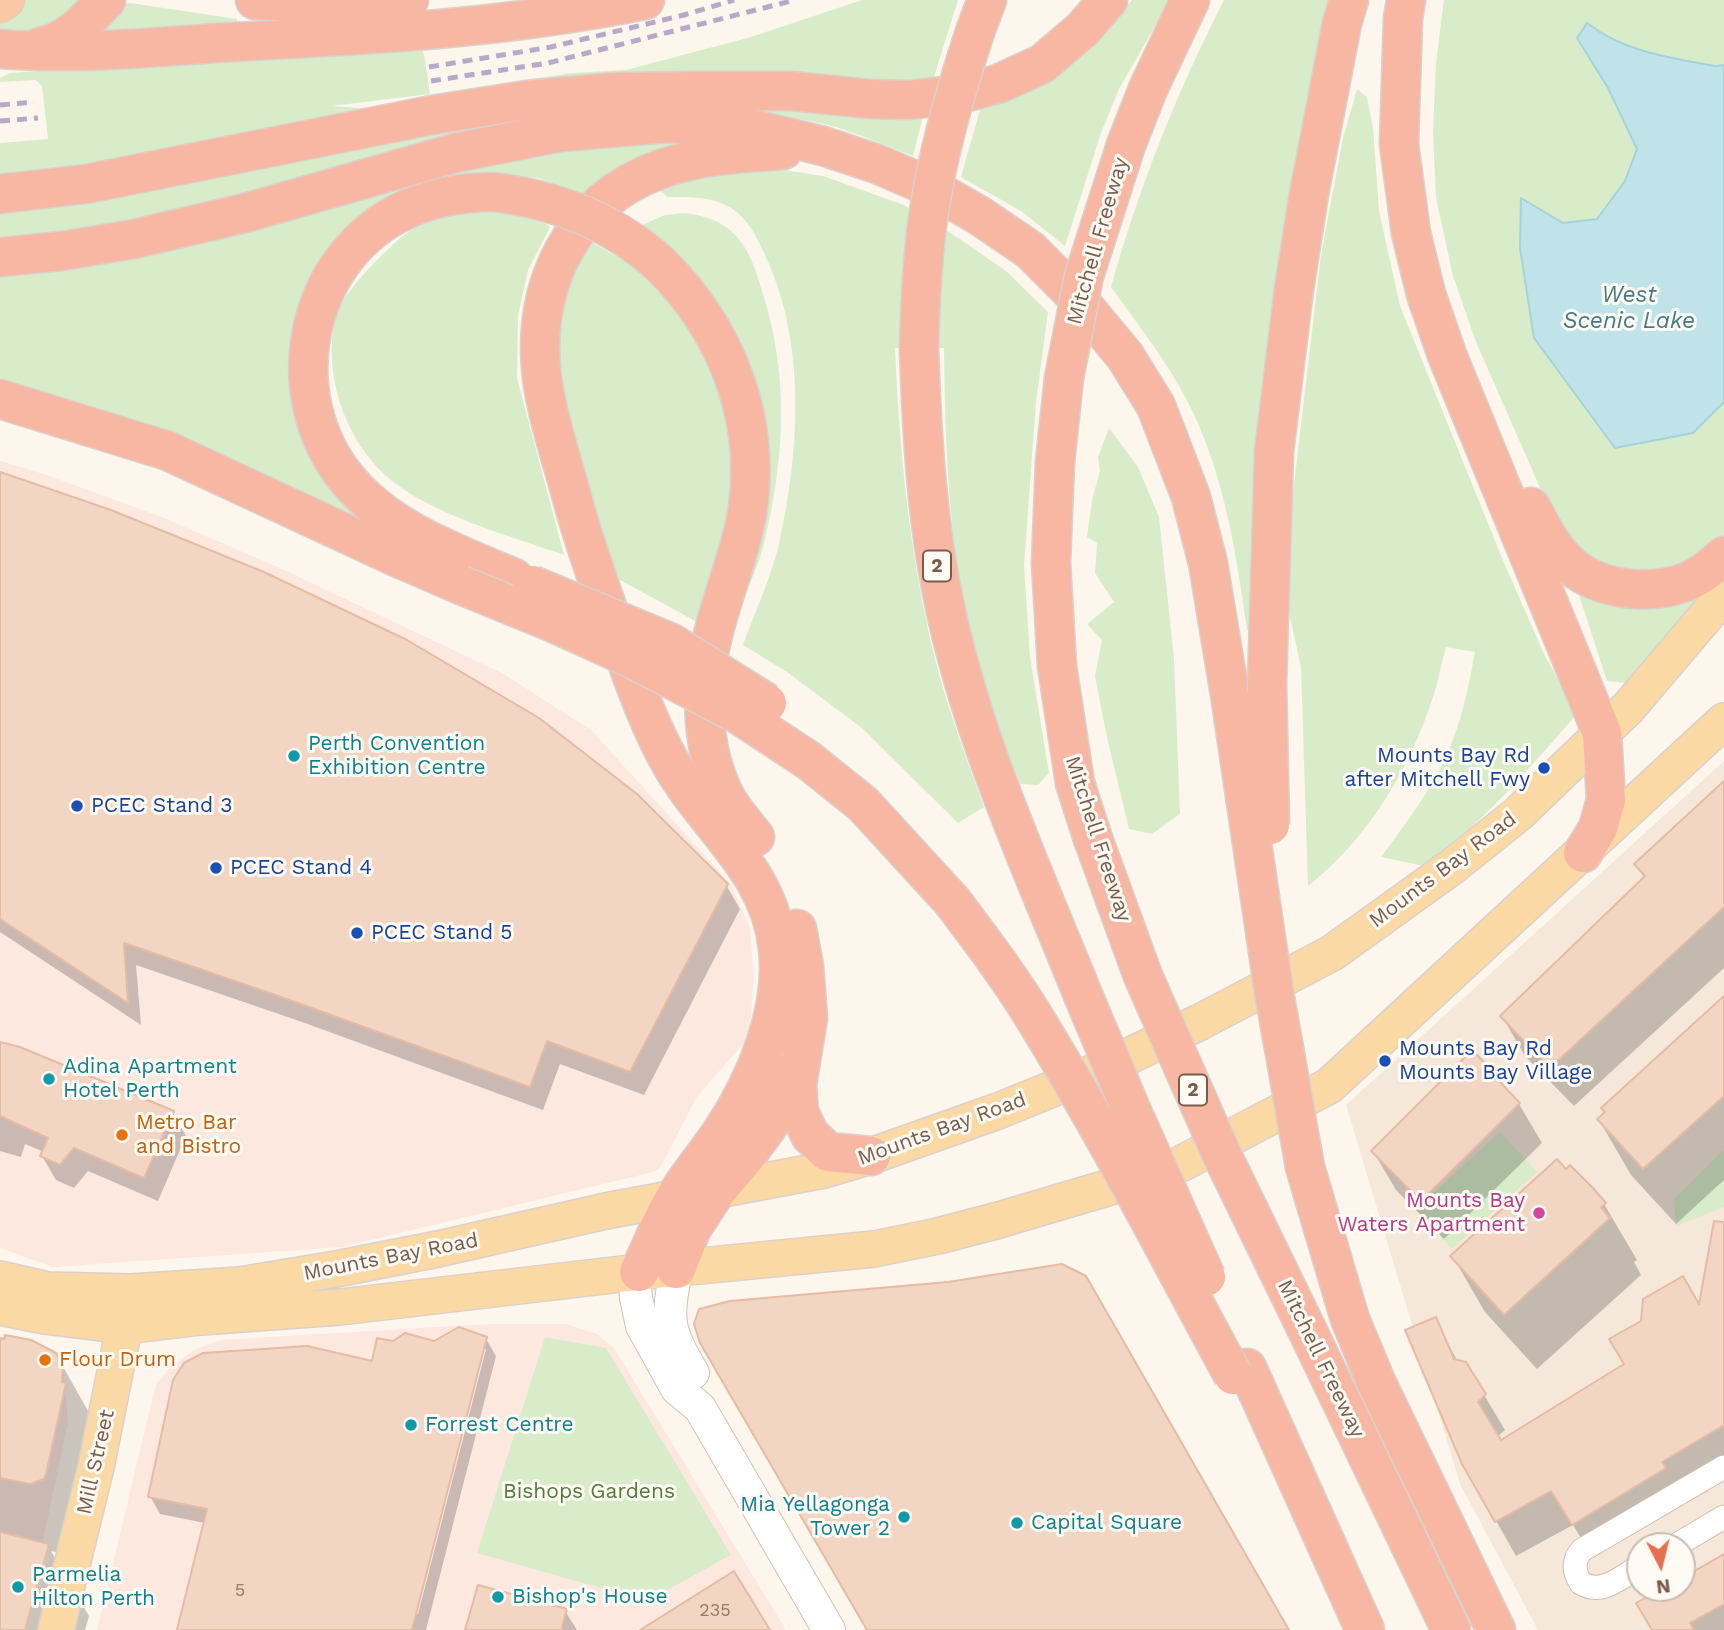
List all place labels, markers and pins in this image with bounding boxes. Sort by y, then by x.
place label: Perth Convention Exhibition Centre [308,731,486,781]
place label: Mounts Bay Rd after Mitchell Fwy [1344,743,1530,793]
marker: Perth Convention Exhibition Centre [286,748,302,764]
marker: Mounts Bay Rd after Mitchell Fwy [1536,760,1552,776]
place label: PCEC Stand 3 [91,793,233,819]
marker: PCEC Stand 3 [69,798,85,814]
place label: PCEC Stand 4 [230,855,372,881]
marker: PCEC Stand 4 [208,860,224,876]
place label: PCEC Stand 5 [371,920,513,946]
marker: PCEC Stand 5 [349,925,365,941]
place label: Mounts Bay Rd Mounts Bay Village [1399,1036,1592,1086]
marker: Mounts Bay Rd Mounts Bay Village [1377,1053,1393,1069]
place label: Adina Apartment Hotel Perth [63,1054,237,1104]
marker: Adina Apartment Hotel Perth [41,1071,57,1087]
place label: Metro Bar and Bistro [136,1110,241,1160]
marker: Metro Bar and Bistro [114,1127,130,1143]
place label: Mounts Bay Waters Apartment [1337,1188,1525,1238]
marker: Mounts Bay Waters Apartment [1531,1205,1547,1221]
place label: Flour Drum [59,1347,176,1373]
marker: Flour Drum [37,1352,53,1368]
place label: Forrest Centre [425,1412,574,1438]
marker: Forrest Centre [403,1417,419,1433]
place label: Mia Yellagonga Tower 2 [740,1492,890,1542]
marker: Mia Yellagonga Tower 2 [896,1509,912,1525]
place label: Capital Square [1031,1510,1182,1536]
marker: Capital Square [1009,1515,1025,1531]
place label: Parmelia Hilton Perth [32,1562,155,1612]
marker: Parmelia Hilton Perth [10,1579,26,1595]
place label: Bishop's House [512,1584,668,1610]
marker: Bishop's House [490,1589,506,1605]

